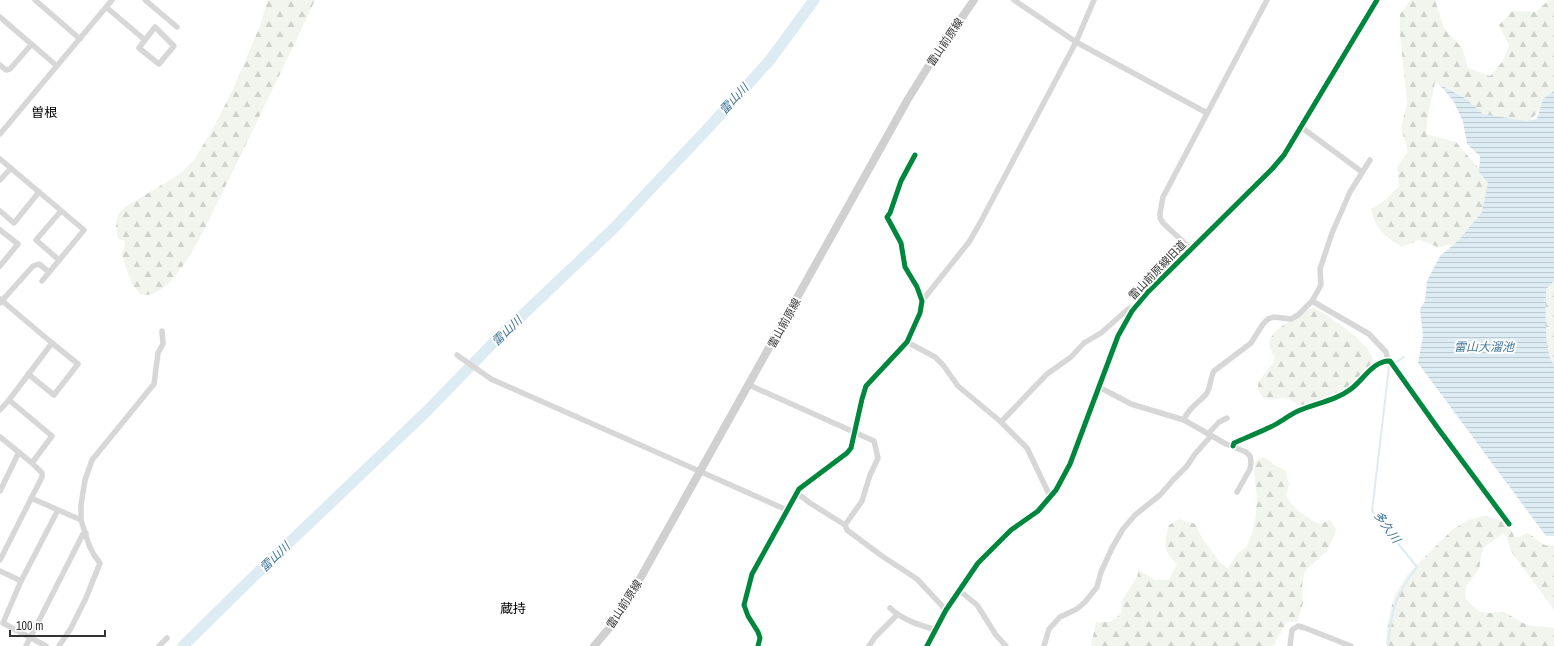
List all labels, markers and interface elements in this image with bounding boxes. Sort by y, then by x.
street label: 雷山前原線 [924,15,966,69]
water label: 雷山川 [716,79,753,118]
district label: 曽根 [31,104,57,121]
street label: 雷山前原線旧道 [1125,237,1189,303]
street label: 雷山前原線 [765,296,803,350]
water label: 雷山川 [488,311,527,349]
water label: 雷山大溜池 [1454,339,1515,355]
water label: 多久川 [1370,508,1405,548]
water label: 雷山川 [256,537,295,575]
street label: 雷山前原線 [603,577,645,631]
district label: 蔵持 [500,600,526,617]
scale bar [10,612,105,638]
text: 100 m [16,618,43,634]

